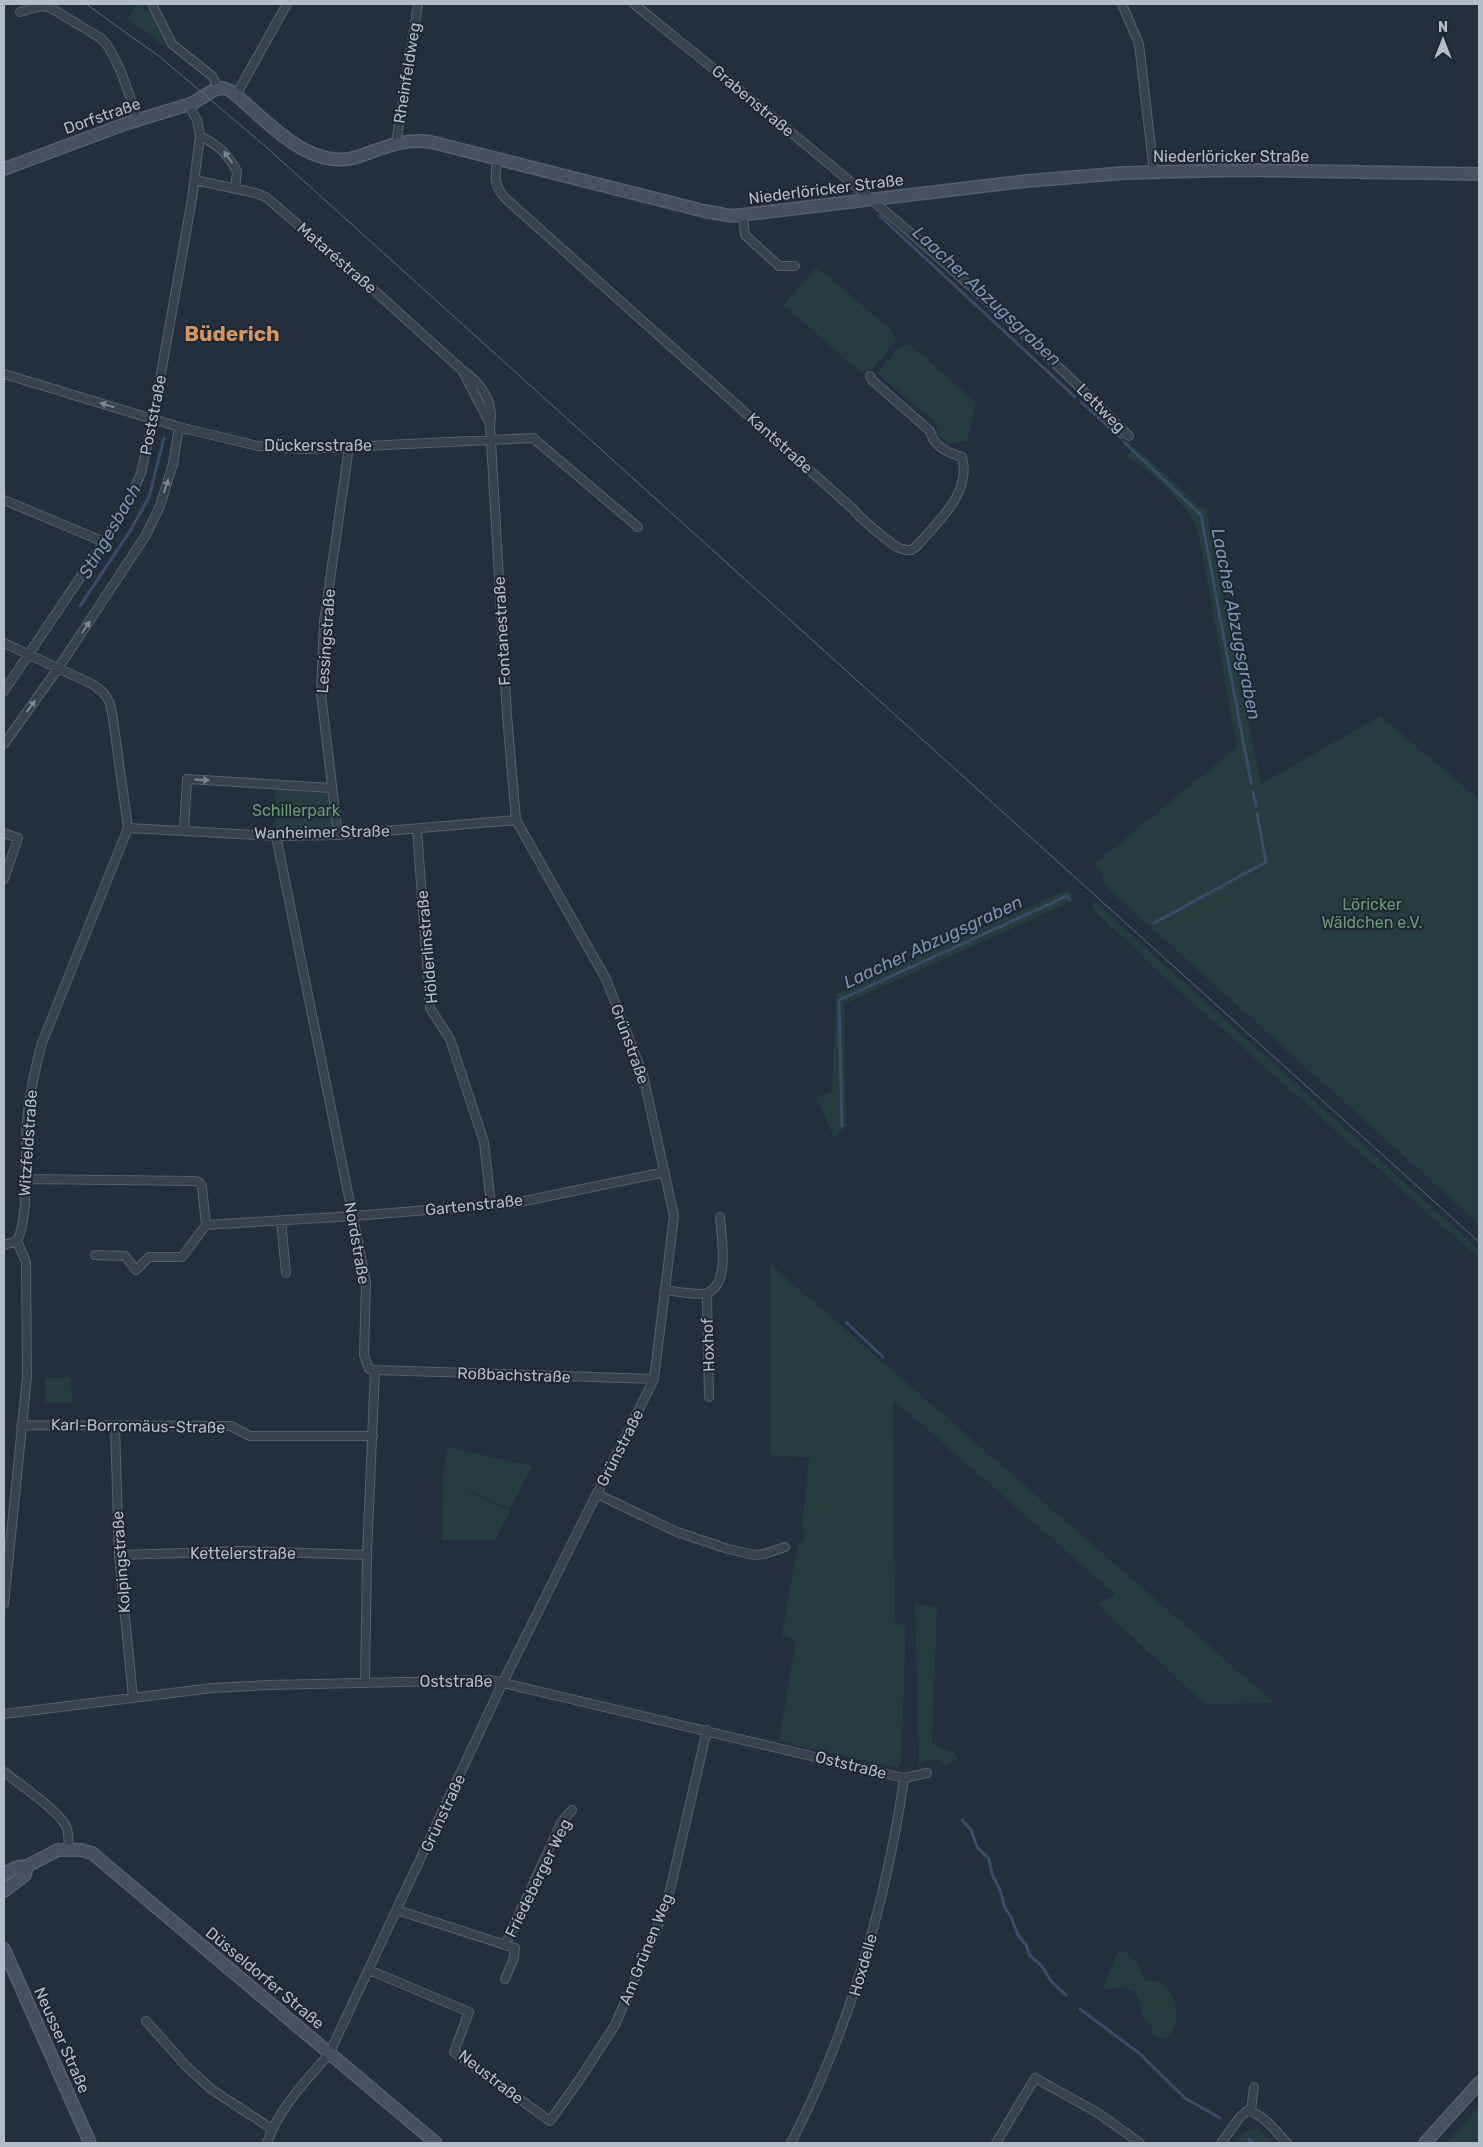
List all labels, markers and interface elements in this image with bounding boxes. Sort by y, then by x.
north arrow [1418,15,1468,65]
text: N [1438,19,1448,36]
street label: Rheinfeldweg [390,21,424,125]
street label: Grabenstraße [708,61,798,141]
street label: Dorfstraße [61,94,143,138]
street label: Niederlöricker Straße [1153,147,1309,166]
one-way arrow [223,150,233,164]
street label: Niederlöricker Straße [747,170,905,208]
street label: Mataréstraße [293,218,381,298]
water label: Laacher Abzugsgraben [908,221,1066,371]
district label: Büderich [184,321,280,346]
street label: Poststraße [136,373,170,457]
street label: Lettweg [1073,380,1129,436]
one-way arrow [99,401,114,409]
street label: Kantstraße [743,409,817,477]
street label: Dückersstraße [264,436,372,455]
one-way arrow [162,478,170,493]
water label: Stingesbach [74,480,146,582]
water label: Laacher Abzugsgraben [1207,526,1265,722]
street label: Fontanestraße [490,576,514,686]
street label: Lessingstraße [313,588,339,694]
one-way arrow [81,620,91,634]
one-way arrow [26,700,37,713]
one-way arrow [194,777,210,785]
park label: Schillerpark [252,801,341,820]
street label: Wanheimer Straße [254,821,390,843]
street label: Hölderlinstraße [413,889,441,1005]
water label: Laacher Abzugsgraben [840,891,1026,993]
park label: Löricker Wäldchen e.V. [1321,895,1423,932]
street label: Grünstraße [607,1001,653,1087]
street label: Witzfeldstraße [15,1089,41,1197]
street label: Gartenstraße [424,1190,524,1220]
street label: Nordstraße [340,1200,374,1286]
street label: Hoxhof [698,1317,718,1372]
street label: Roßbachstraße [457,1364,571,1386]
street label: Grünstraße [592,1406,648,1490]
street label: Karl-Borromäus-Straße [51,1415,225,1437]
street label: Kolpingstraße [108,1510,134,1614]
street label: Kettelerstraße [190,1544,296,1563]
street label: Oststraße [420,1672,492,1691]
street label: Oststraße [813,1747,889,1783]
street label: Grünstraße [417,1771,469,1855]
street label: Friedeberger Weg [501,1816,575,1940]
street label: Am Grünen Weg [615,1891,677,2007]
street label: Düsseldorfer Straße [202,1923,328,2033]
street label: Hoxdelle [845,1932,881,1998]
street label: Neusser Straße [30,1984,94,2096]
street label: Neustraße [455,2046,527,2108]

